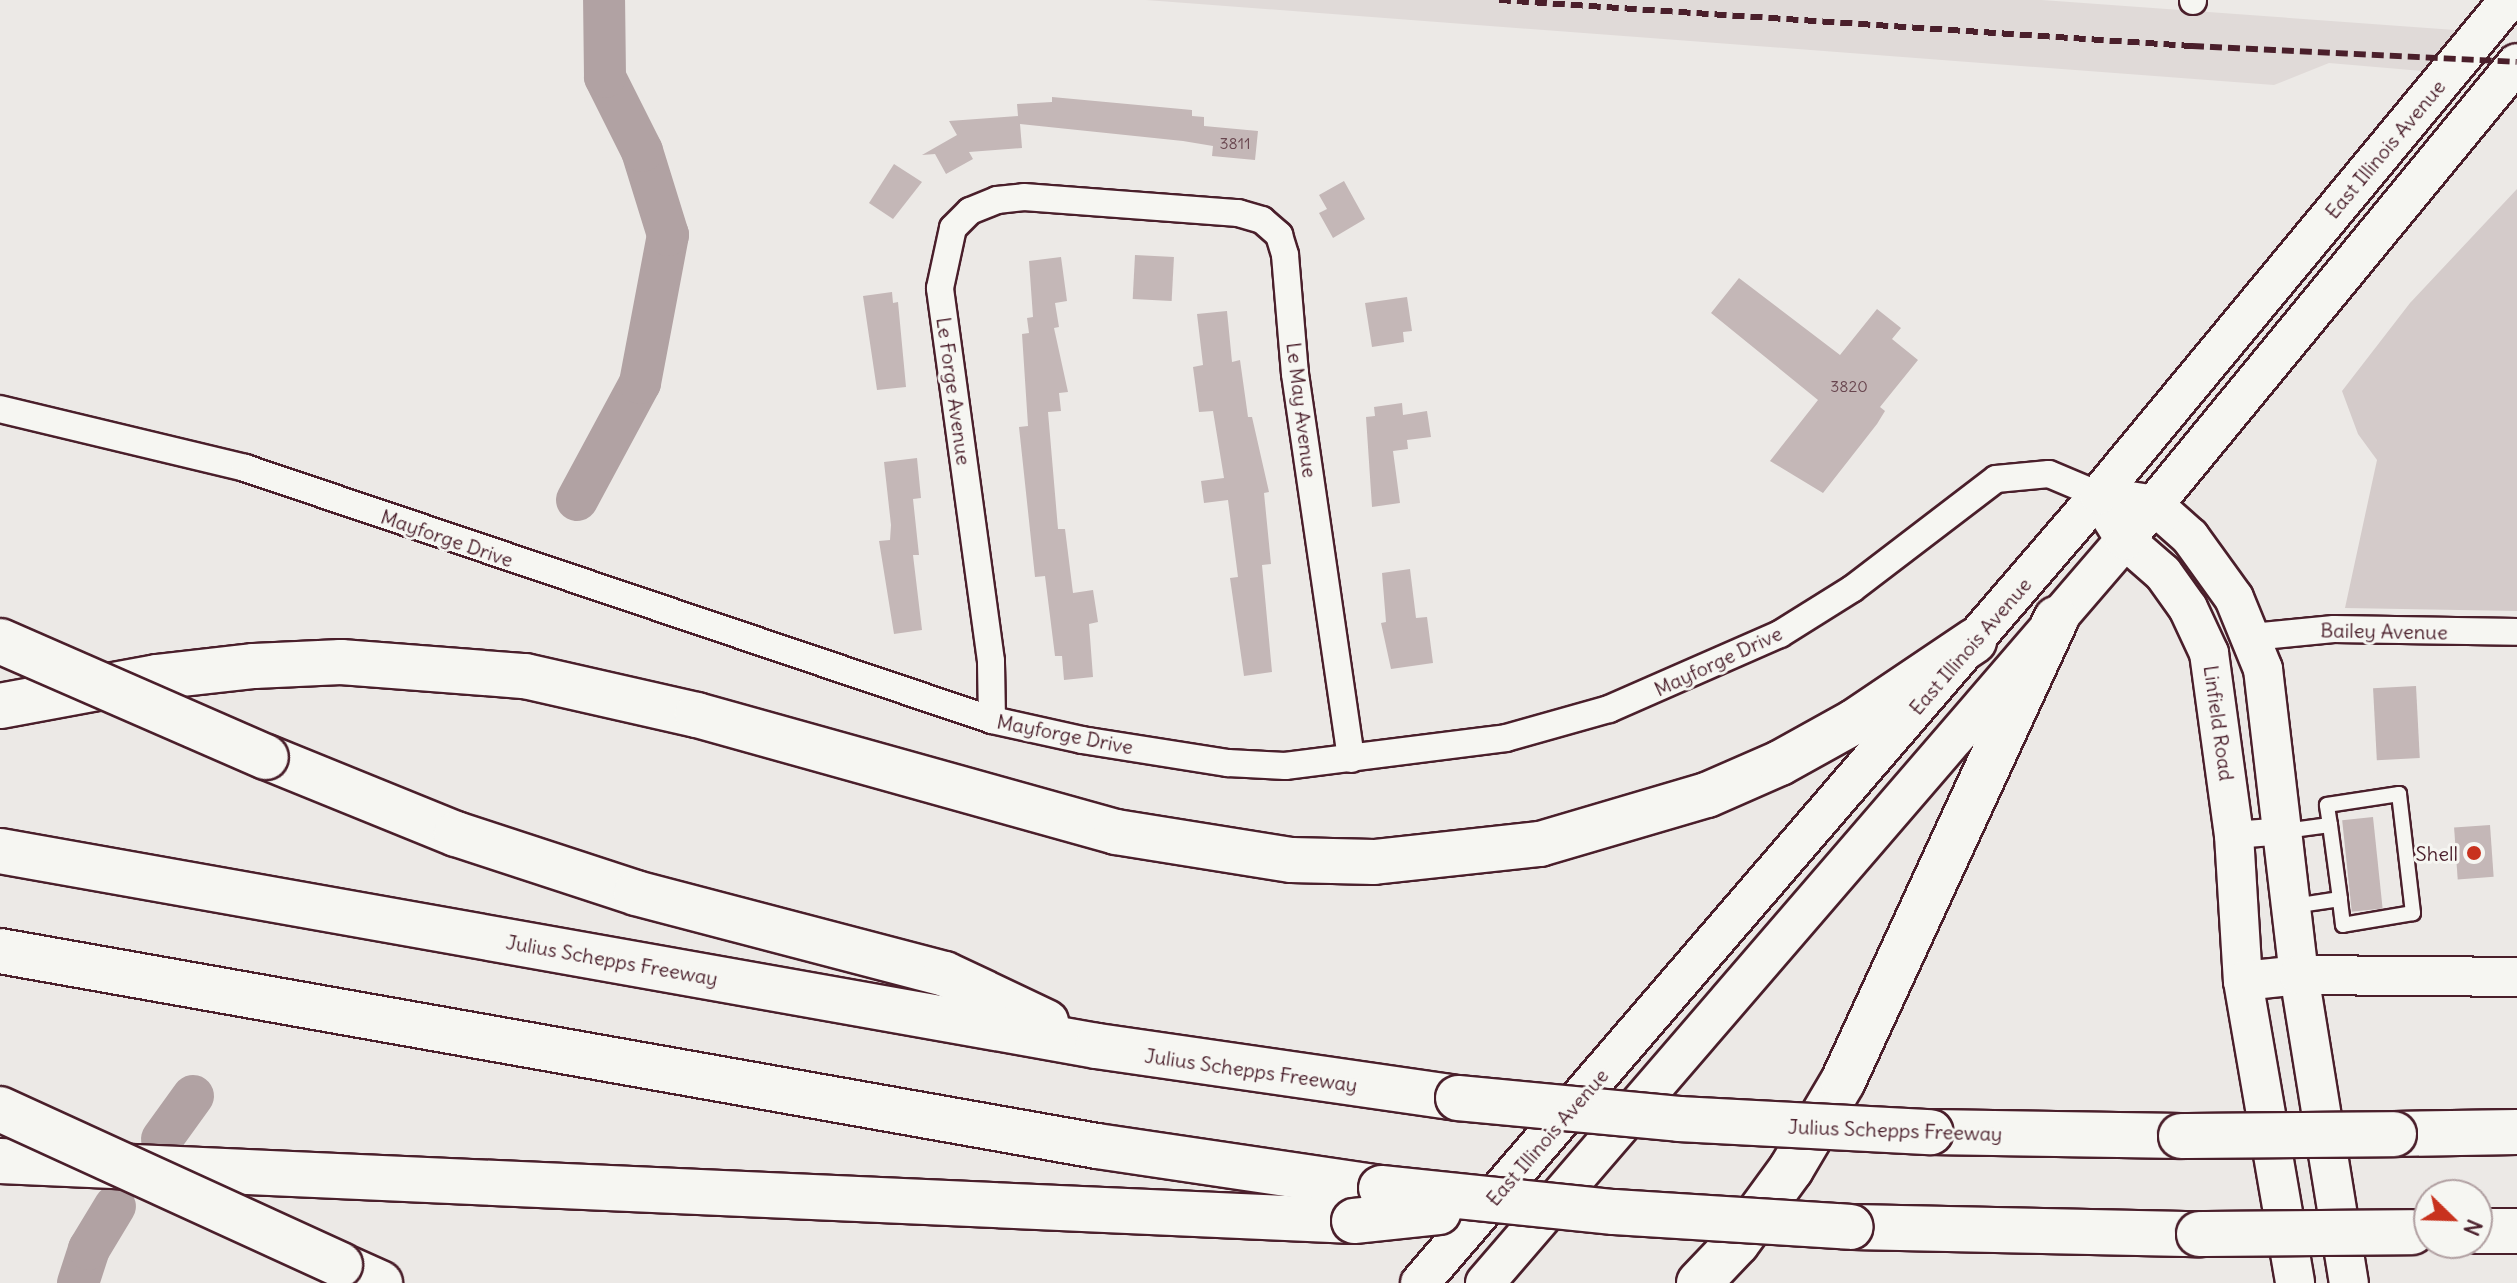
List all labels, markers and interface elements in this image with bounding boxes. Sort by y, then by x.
street label: East Illinois Avenue [2320,75,2450,223]
house number: 3811 [1219,133,1251,153]
street label: Le Forge Avenue [932,315,976,467]
street label: Le May Avenue [1282,341,1322,479]
house number: 3820 [1830,376,1868,396]
street label: Mayforge Drive [378,504,516,572]
street label: East Illinois Avenue [1904,573,2036,719]
street label: Bailey Avenue [2320,618,2448,644]
street label: Mayforge Drive [1650,621,1786,701]
street label: Linfield Road [2199,664,2239,782]
street label: Mayforge Drive [995,709,1135,759]
place label: Shell [2416,841,2458,865]
marker: Shell [2465,844,2483,862]
street label: Julius Schepps Freeway [504,930,720,990]
street label: Julius Schepps Freeway [1143,1043,1359,1097]
street label: East Illinois Avenue [1481,1064,1613,1210]
street label: Julius Schepps Freeway [1787,1114,2003,1146]
north arrow [2413,1179,2493,1259]
text: N [2457,1215,2489,1240]

